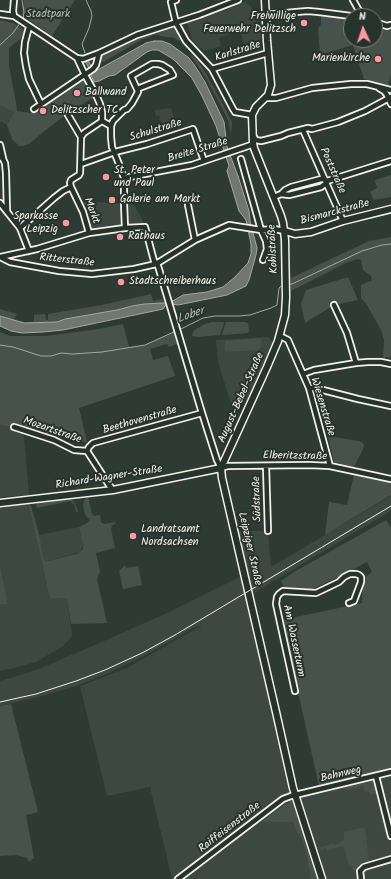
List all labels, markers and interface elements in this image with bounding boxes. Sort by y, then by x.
park label: Stadtpark [26,8,70,22]
north arrow [343,8,383,48]
text: N [358,8,366,26]
place label: Freiwillige Feuerwehr Delitzsch [203,10,296,36]
marker: Freiwillige Feuerwehr Delitzsch [299,18,309,28]
street label: Karlstraße [214,39,262,65]
place label: Marienkirche [312,52,370,66]
marker: Marienkirche [373,54,383,64]
place label: Ballwand [85,86,126,100]
marker: Ballwand [72,88,82,98]
place label: Delitzscher TC [51,104,118,118]
marker: Delitzscher TC [38,106,48,116]
street label: Schulstraße [128,117,184,145]
street label: Breite Straße [166,136,230,166]
street label: Poststraße [316,146,348,196]
place label: St. Peter und Paul [114,164,155,190]
marker: St. Peter und Paul [101,172,111,182]
place label: Galerie am Markt [120,193,200,207]
marker: Galerie am Markt [107,195,117,205]
street label: Markt [80,196,102,226]
street label: Bismarckstraße [299,197,371,229]
place label: Sparkasse Leipzig [13,210,58,236]
marker: Sparkasse Leipzig [61,218,71,228]
street label: Kohlstraße [266,224,282,274]
place label: Rathaus [128,230,165,244]
marker: Rathaus [115,232,125,242]
street label: Ritterstraße [39,252,95,270]
place label: Stadtschreiberhaus [129,275,216,289]
marker: Stadtschreiberhaus [116,277,126,287]
water label: Lober [176,305,206,327]
street label: August-Bebel-Straße [216,351,268,445]
street label: Wiesenstraße [307,376,337,438]
street label: Beethovenstraße [101,404,179,438]
street label: Mozartstraße [21,415,83,447]
street label: Elberitzstraße [263,450,327,464]
street label: Richard-Wagner-Straße [55,463,163,493]
street label: Südstraße [251,476,265,522]
street label: Leipziger Straße [234,511,264,587]
place label: Landratsamt Nordsachsen [141,523,199,549]
marker: Landratsamt Nordsachsen [128,531,138,541]
street label: Am Wasserturm [279,604,307,678]
street label: Bahnweg [319,764,363,786]
street label: Raiffeisenstraße [197,800,263,856]

